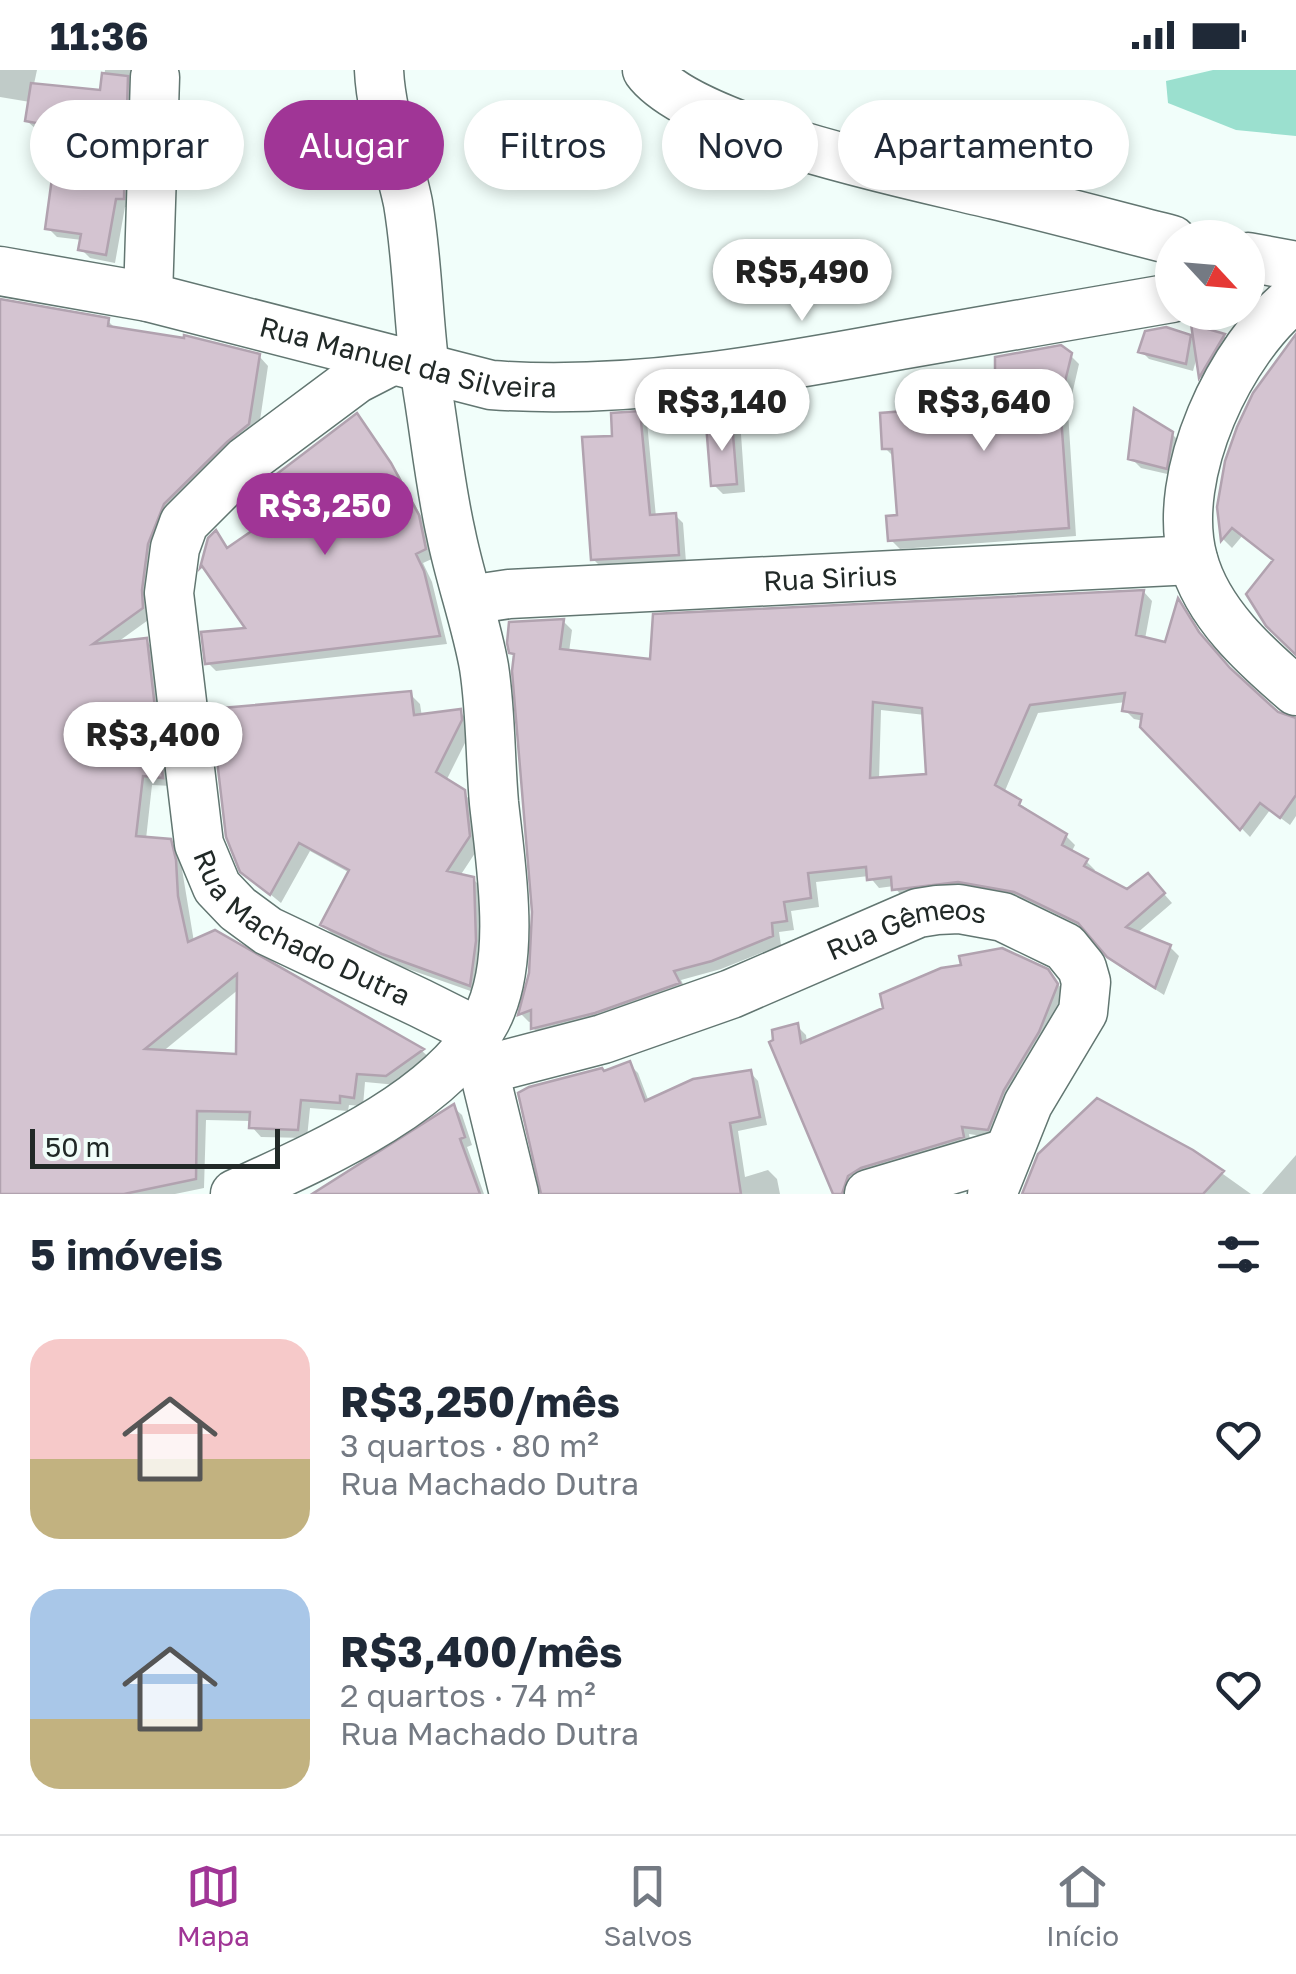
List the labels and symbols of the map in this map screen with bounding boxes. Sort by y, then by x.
north arrow [1155,220,1265,330]
pin: R$5,490 [710,239,894,324]
street label: Rua Manuel da Silveira [256,309,557,403]
pin: R$3,140 [630,369,814,454]
pin: R$3,640 [892,369,1076,454]
pin: R$3,250 [233,473,417,558]
street label: Rua Sirius [762,558,898,597]
pin: R$3,400 [61,702,245,787]
street label: Rua Machado Dutra [187,845,416,1012]
street label: Rua Gêmeos [821,892,989,967]
scale bar [30,1124,280,1168]

